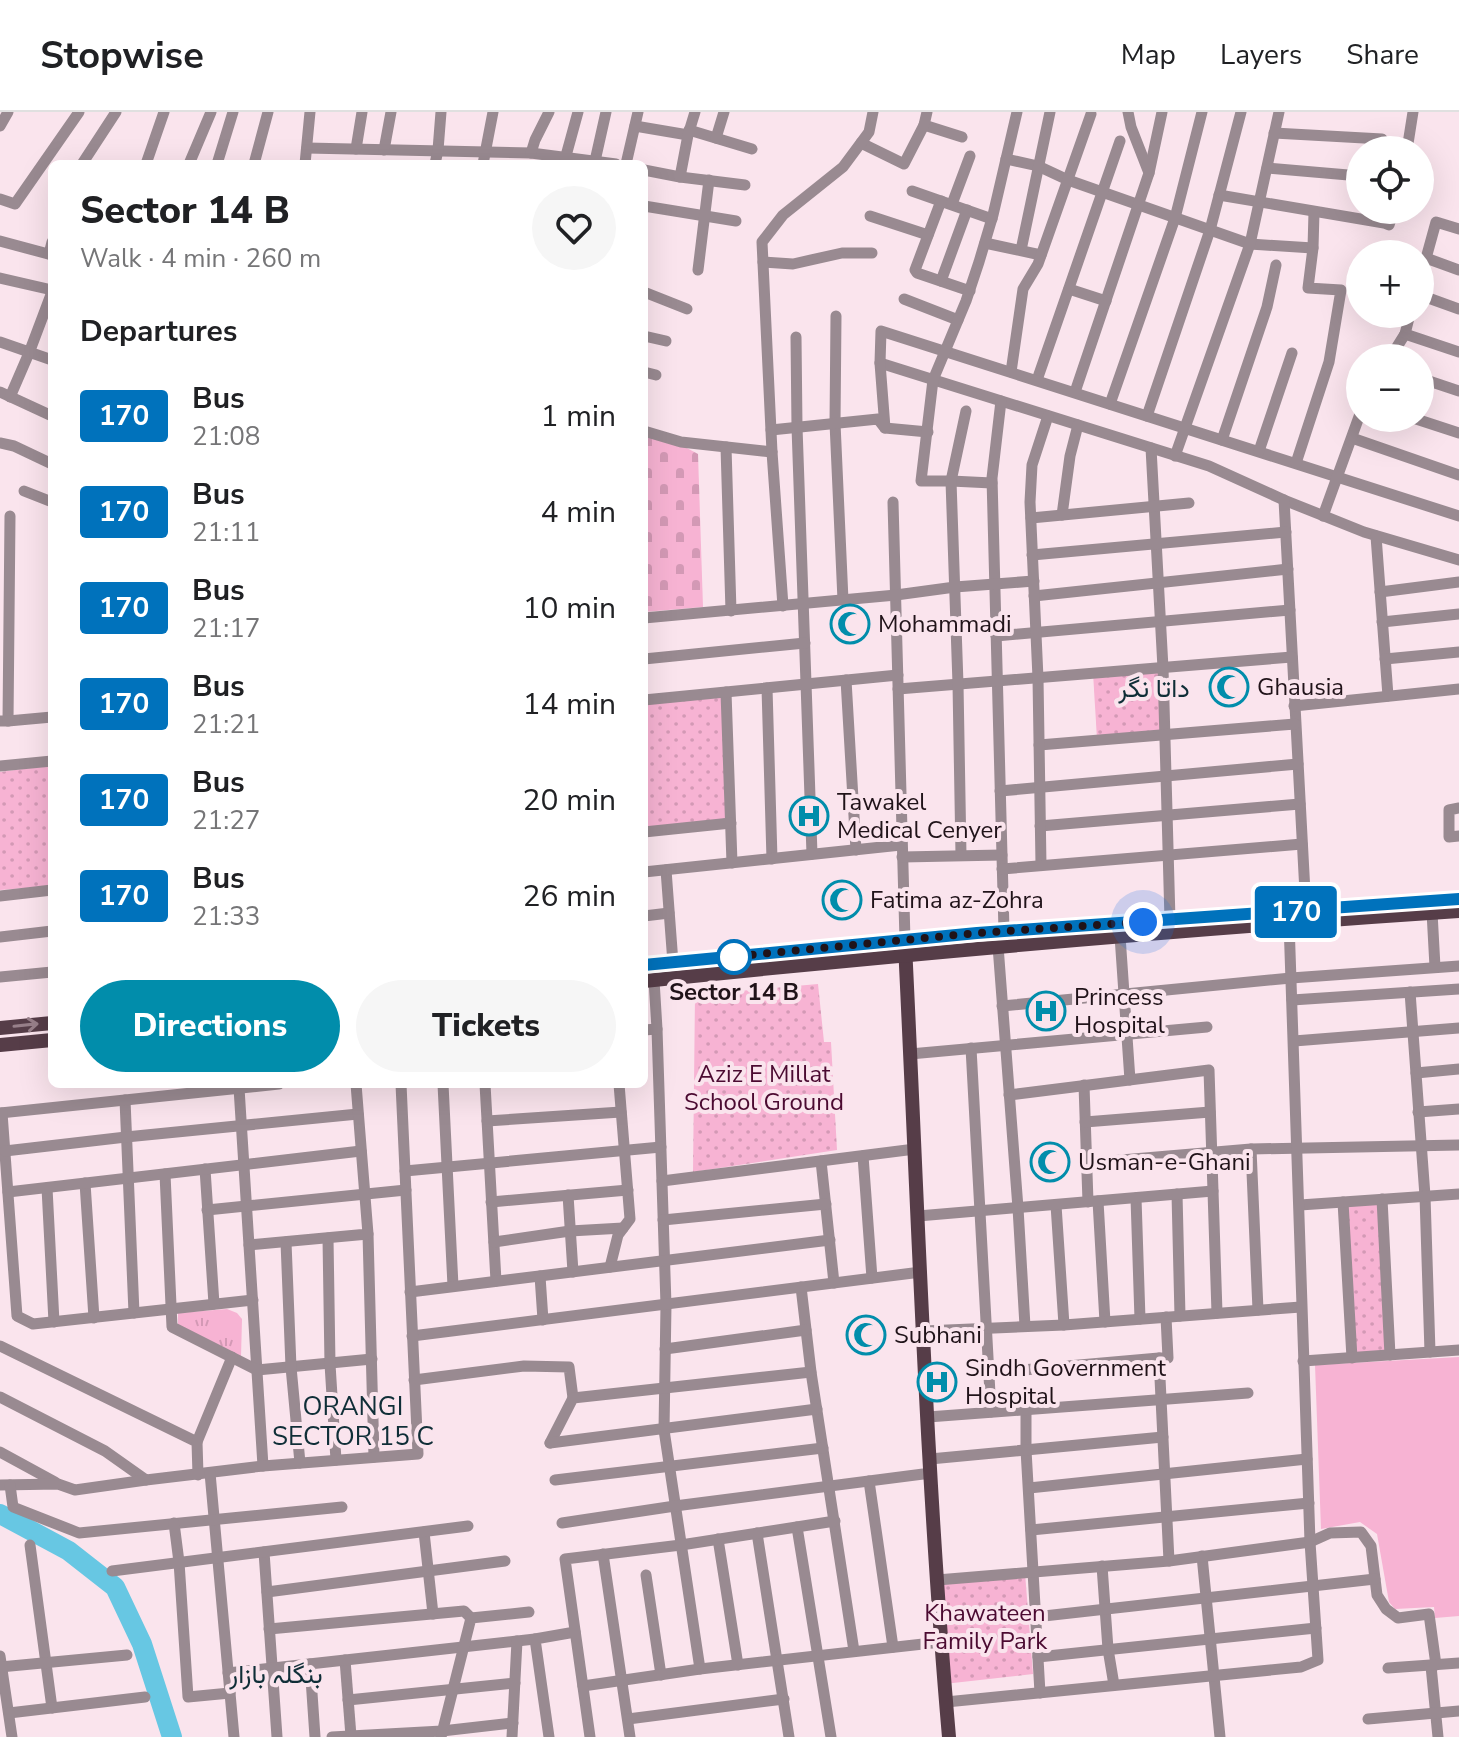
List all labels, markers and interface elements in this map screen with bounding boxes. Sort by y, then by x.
text: Stopwise [40,30,204,81]
text: Map [1121,36,1176,74]
text: Layers [1220,36,1302,74]
text: Share [1346,36,1419,74]
map controls [1346,136,1434,432]
button: locate [1346,136,1434,224]
text: Sector 14 B [80,185,290,236]
button: heart [532,186,616,270]
button: + [1346,240,1434,328]
text: Walk · 4 min · 260 m [80,241,321,276]
text: Departures [80,311,237,352]
button: − [1346,344,1434,432]
text: Bus [192,378,245,419]
text: 1 min [541,396,616,437]
text: 170 [99,397,149,435]
text: 21:08 [192,419,260,454]
text: Bus [192,474,245,515]
text: 4 min [541,492,616,533]
text: 170 [99,493,149,531]
text: 21:11 [192,515,260,550]
text: Bus [192,570,245,611]
text: 10 min [523,588,616,629]
text: 170 [99,589,149,627]
mosque icon: Mohammadi [829,603,871,645]
place label: Mohammadi [878,608,1012,640]
text: 21:17 [192,611,260,646]
text: Bus [192,666,245,707]
mosque icon: Ghausia [1208,666,1250,708]
district label: داتا نگر [1117,671,1190,706]
place label: Ghausia [1257,671,1344,703]
text: 14 min [523,684,616,725]
text: 170 [99,685,149,723]
text: 21:21 [192,707,260,742]
text: Bus [192,762,245,803]
text: 20 min [523,780,616,821]
text: 170 [99,781,149,819]
place label: Tawakel Medical Cenyer [837,786,1002,846]
hospital icon: Tawakel Medical Cenyer [788,795,830,837]
text: 21:27 [192,803,260,838]
text: Bus [192,858,245,899]
text: 26 min [523,876,616,917]
text: 170 [99,877,149,915]
mosque icon: Fatima az-Zohra [821,879,863,921]
place label: Fatima az-Zohra [870,884,1044,916]
line badge: 170 [1250,886,1342,938]
text: 170 [1271,893,1321,931]
text: 21:33 [192,899,260,934]
your location [1123,902,1163,942]
marker: Sector 14 B [717,940,751,974]
place label: Sector 14 B [669,976,799,1008]
button: Directions [80,980,340,1072]
button: Tickets [356,980,616,1072]
place label: Princess Hospital [1074,981,1165,1041]
hospital icon: Princess Hospital [1025,990,1067,1032]
one-way arrow [12,1018,39,1033]
park label: Aziz E Millat School Ground [684,1058,844,1118]
mosque icon: Usman-e-Ghani [1029,1141,1071,1183]
place label: Usman-e-Ghani [1078,1146,1251,1178]
mosque icon: Subhani [845,1314,887,1356]
place label: Subhani [894,1319,982,1351]
place label: Sindh Government Hospital [965,1352,1166,1412]
hospital icon: Sindh Government Hospital [916,1361,958,1403]
district label: ORANGI SECTOR 15 C [272,1389,434,1454]
park label: Khawateen Family Park [923,1597,1048,1657]
district label: بنگلہ بازار [228,1657,323,1692]

